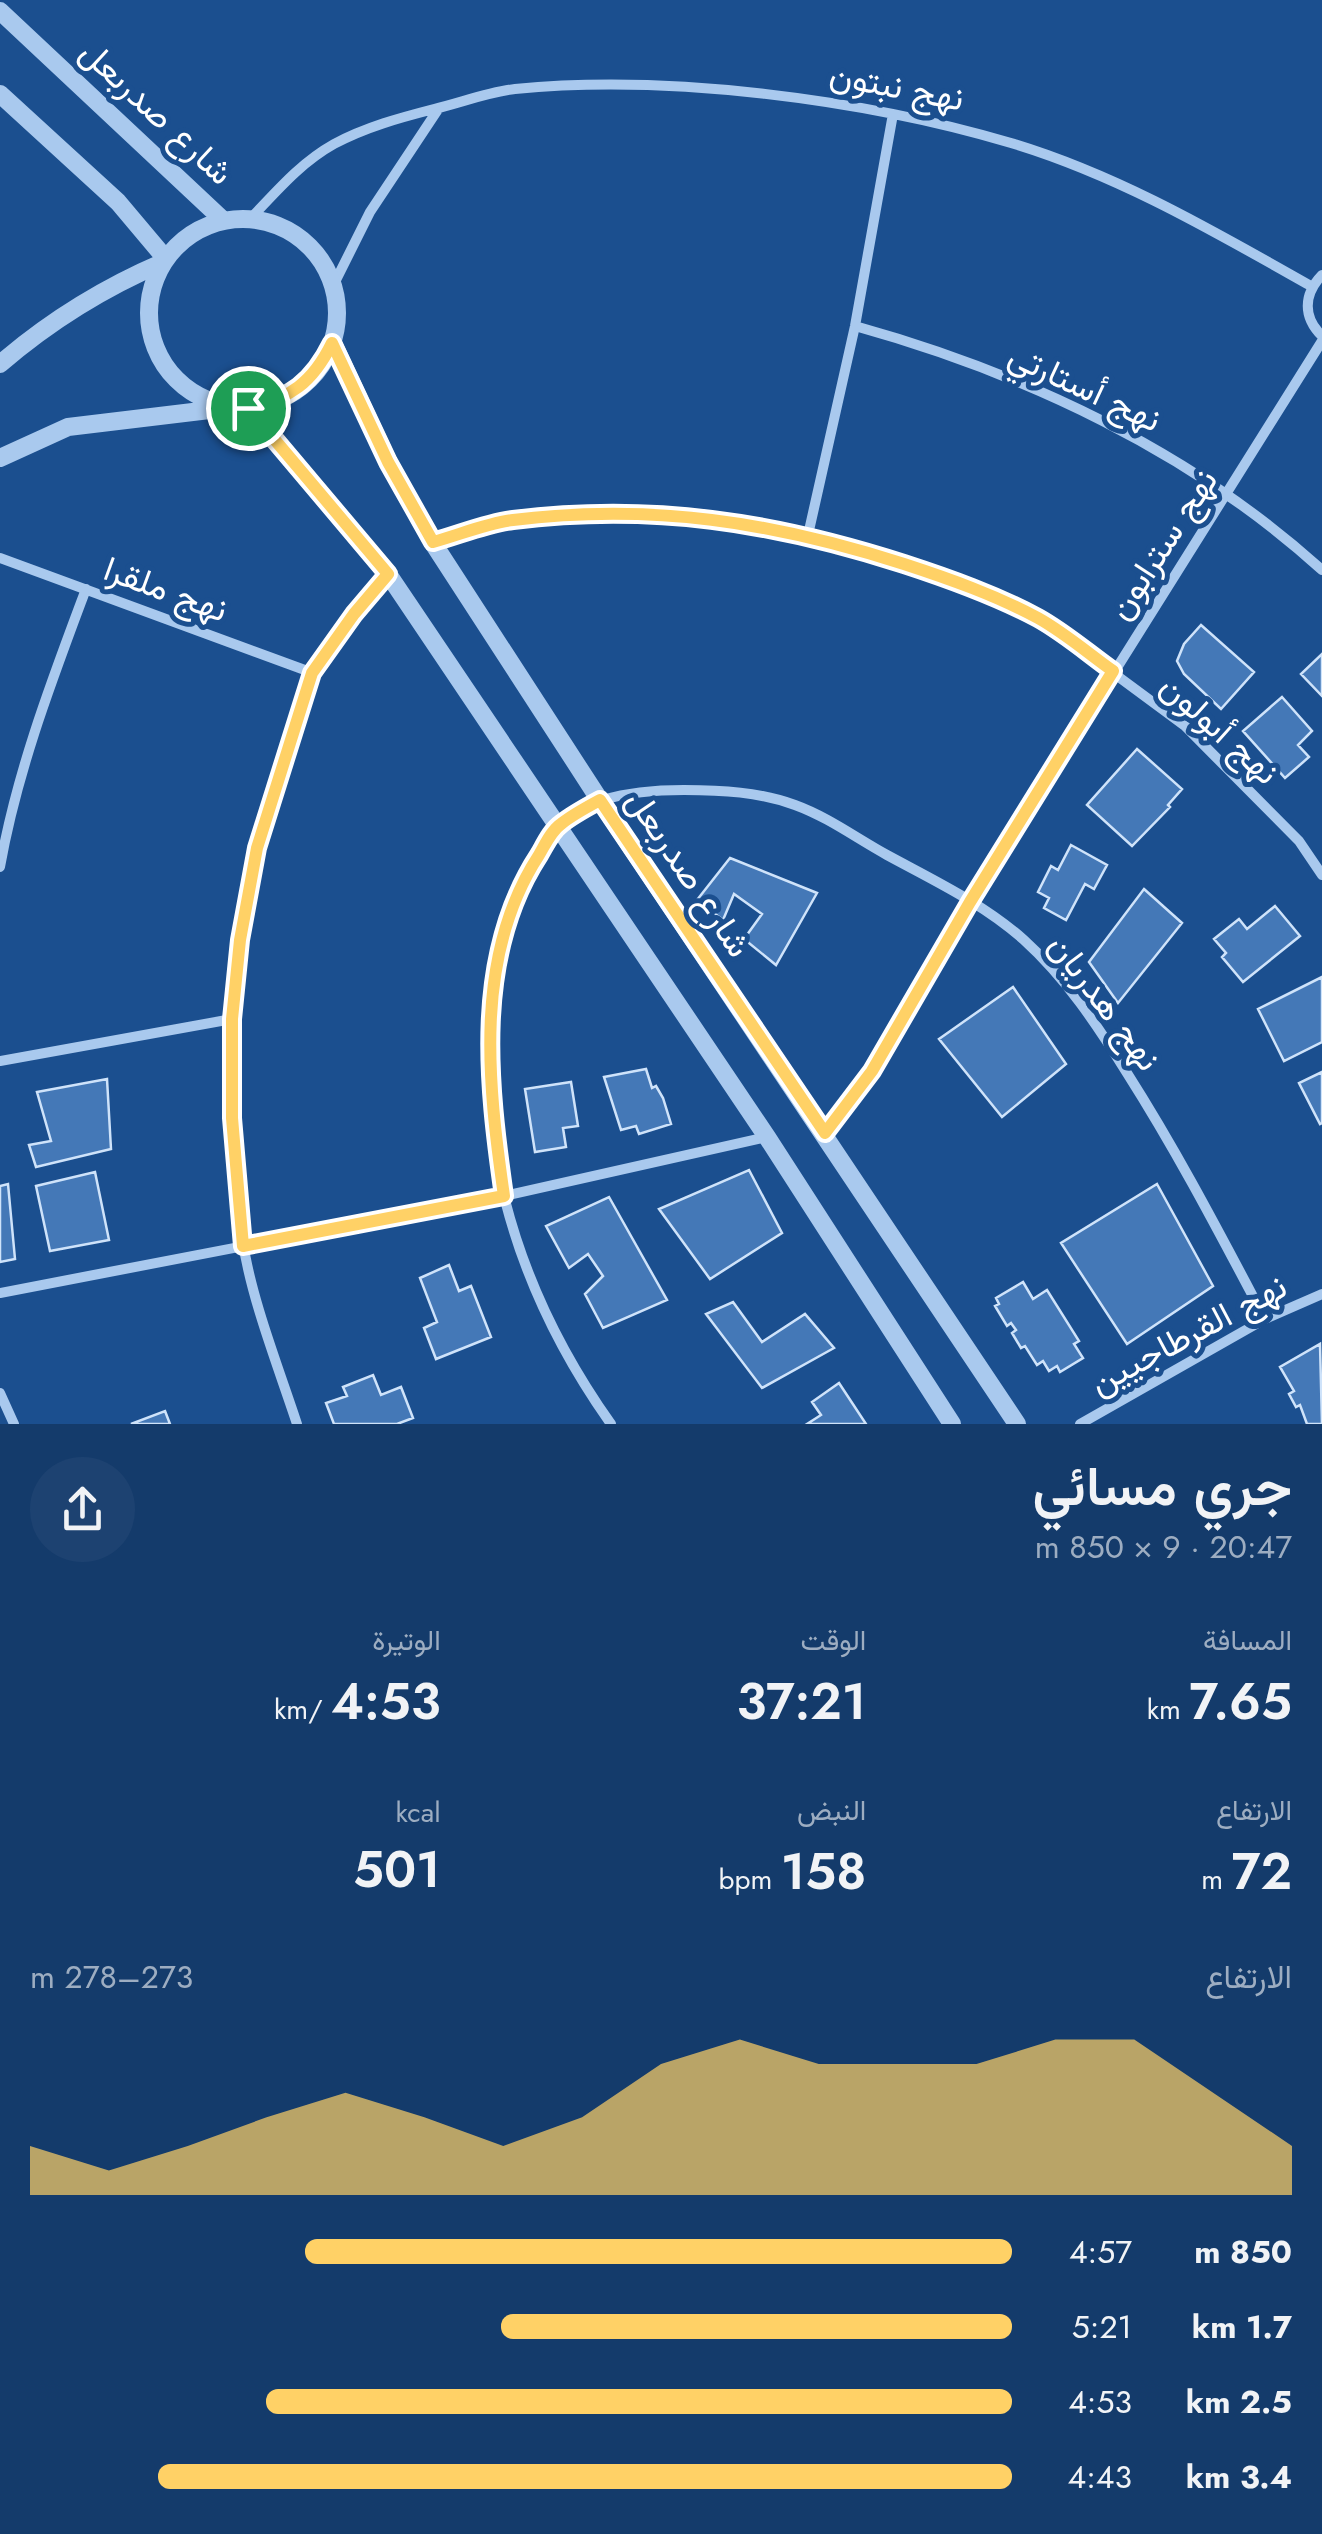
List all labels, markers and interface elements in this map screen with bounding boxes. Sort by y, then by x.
street label: شارع صدربعل [69,28,245,196]
street label: نهج نبتون [826,48,968,124]
street label: نهج أستارتي [999,330,1170,448]
pin [206,366,291,451]
icon: arrive [221,381,276,436]
street label: نهج سترابون [1094,459,1230,629]
street label: نهج ملقرا [97,544,235,634]
street label: نهج أبولون [1149,662,1291,796]
street label: شارع صدربعل [614,779,764,967]
street label: نهج هدريان [1037,923,1173,1081]
street label: نهج القرطاجيين [1081,1261,1295,1407]
text: جري مسائي [1032,1446,1292,1526]
button: share [30,1457,135,1562]
text: 20:47 · 9 × 850 m [1035,1524,1292,1570]
text: الوتيرة [372,1620,441,1661]
text: الوقت [801,1620,866,1661]
text: المسافة [1203,1620,1292,1661]
text: 4:53 [331,1665,441,1738]
text: 37:21 [737,1665,866,1738]
text: 7.65 [1189,1665,1292,1738]
text: /km [274,1689,331,1730]
text: km [1147,1689,1189,1730]
text: النبض [797,1790,866,1831]
text: الارتفاع [1216,1790,1292,1831]
text: kcal [395,1792,441,1833]
text: 501 [353,1833,441,1906]
text: 158 [781,1835,866,1908]
text: 72 [1232,1835,1292,1908]
text: bpm [719,1859,781,1900]
text: m [1201,1859,1232,1900]
text: 273–278 m [30,1954,193,2000]
text: الارتفاع [1205,1954,1292,2000]
text: 4:57 [1069,2229,1132,2275]
text: 850 m [1194,2229,1292,2275]
text: 5:21 [1072,2304,1132,2350]
text: 1.7 km [1192,2304,1292,2350]
text: 4:53 [1068,2379,1132,2425]
text: 2.5 km [1186,2379,1292,2425]
text: 4:43 [1068,2454,1132,2500]
text: 3.4 km [1186,2454,1292,2500]

